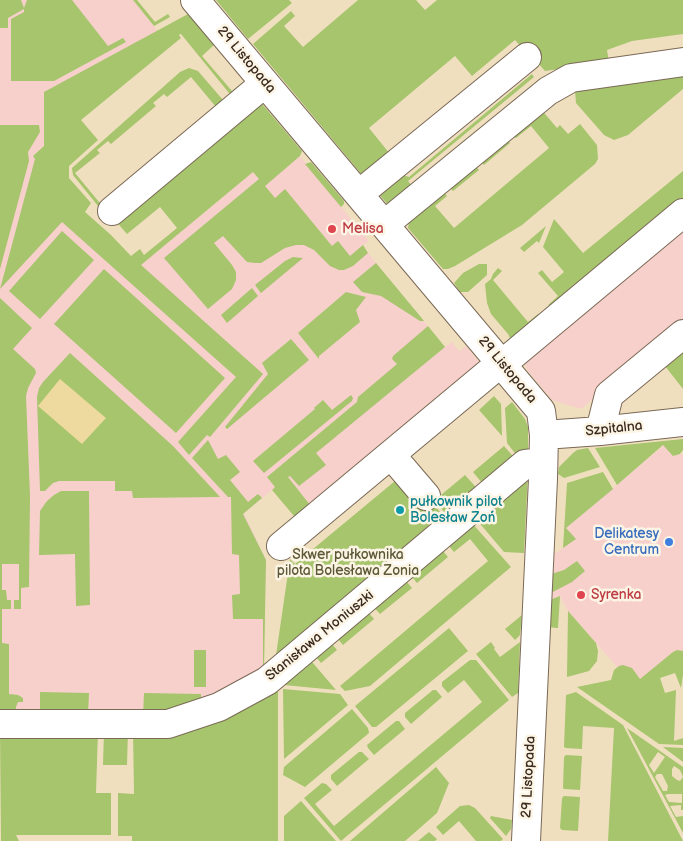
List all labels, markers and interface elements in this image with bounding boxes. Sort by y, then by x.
street label: 29 Listopada [213,23,279,97]
place label: Melisa [342,221,384,237]
marker: Melisa [326,223,338,235]
street label: 29 Listopada [474,333,540,407]
street label: Szpitalna [585,418,643,440]
place label: pułkownik pilot Bolesław Zoń [410,494,502,526]
marker: pułkownik pilot Bolesław Zoń [394,504,406,516]
place label: Delikatesy Centrum [594,526,659,558]
marker: Delikatesy Centrum [663,536,675,548]
park label: Skwer pułkownika pilota Bolesława Zonia [277,547,419,580]
street label: Stanisława Moniuszki [263,587,377,685]
place label: Syrenka [591,587,641,603]
marker: Syrenka [575,589,587,601]
street label: 29 Listopada [518,736,540,818]

